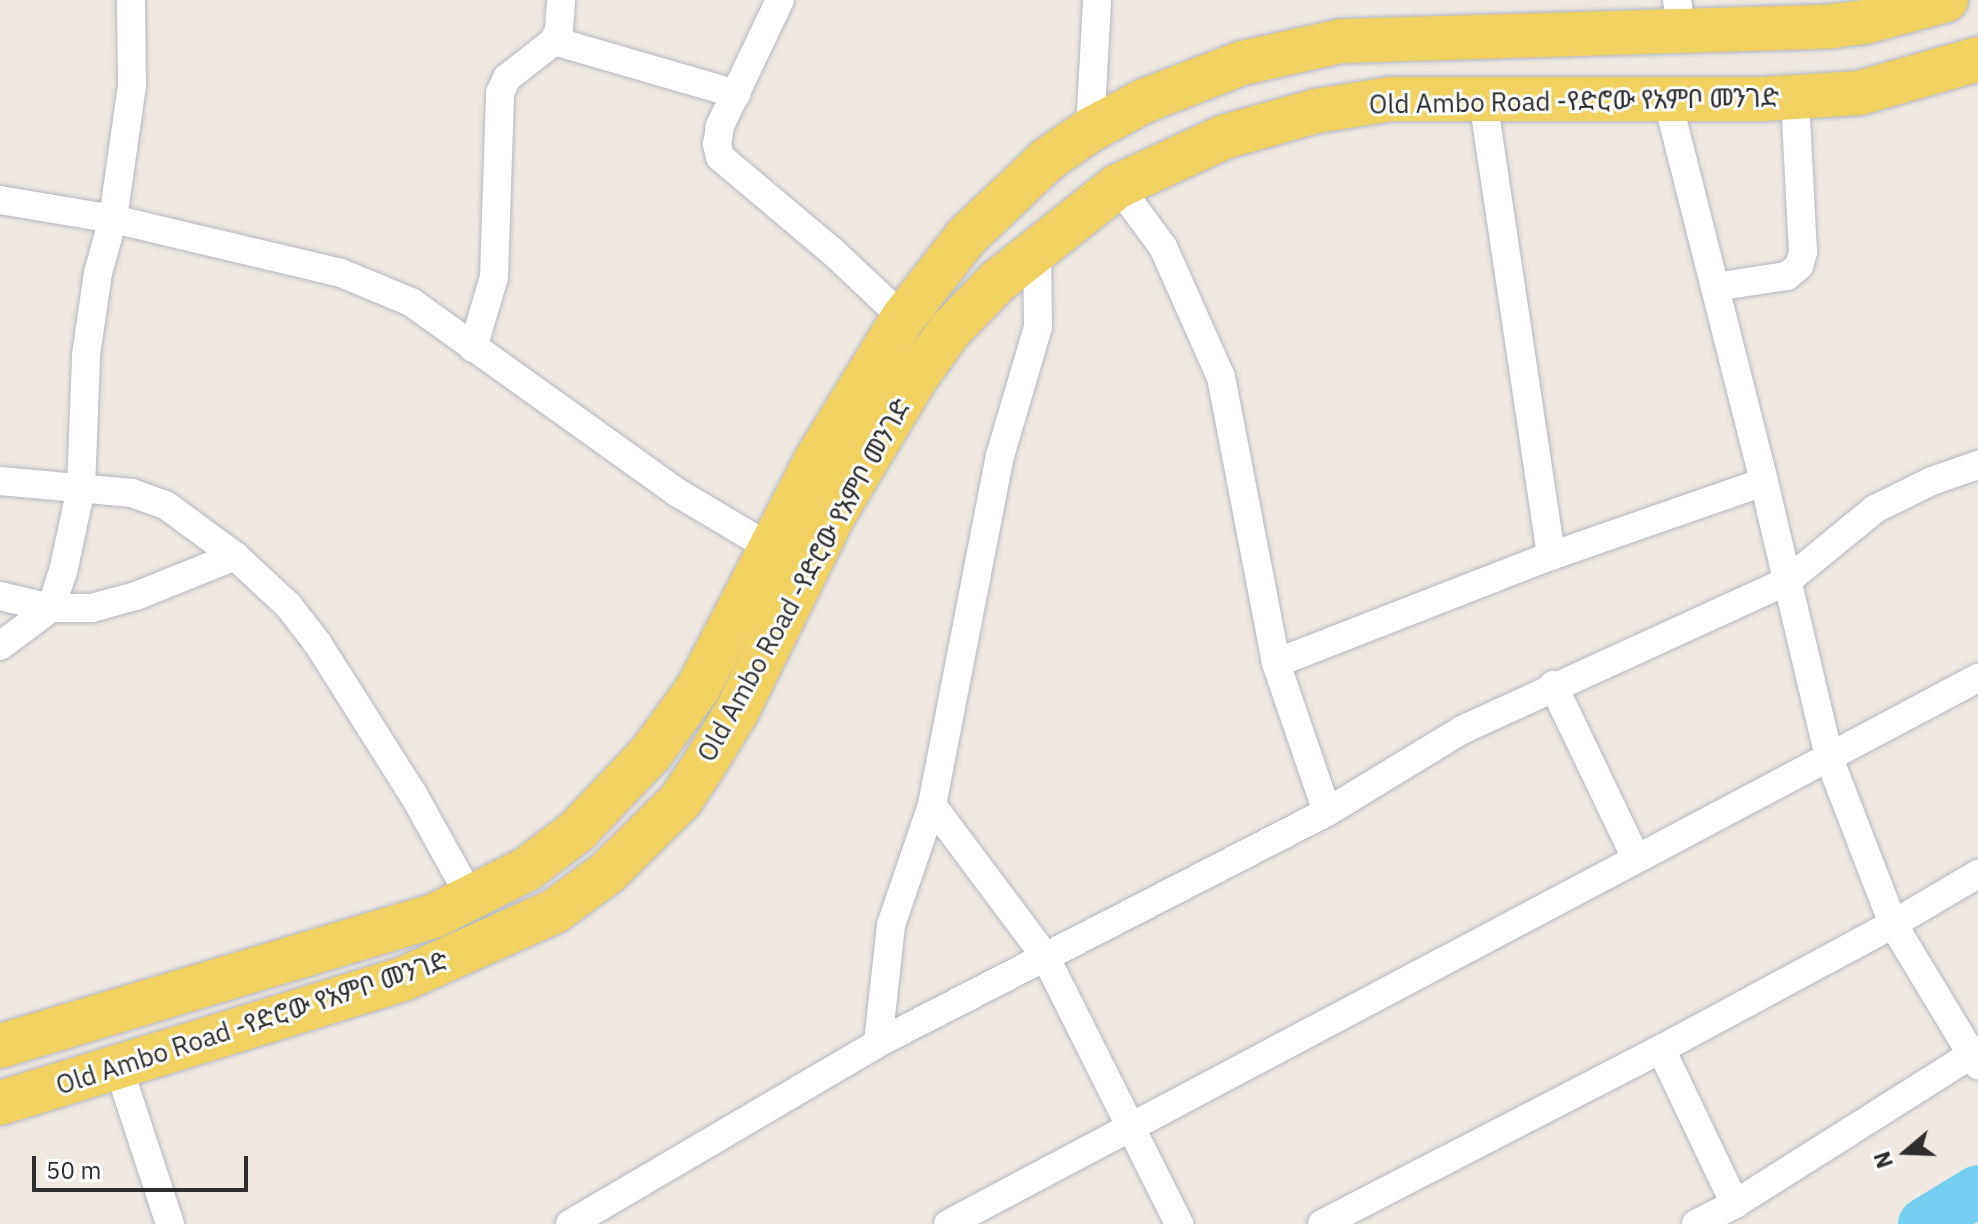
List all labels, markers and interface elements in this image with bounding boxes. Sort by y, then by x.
street label: Old Ambo Road -የድሮው የአምቦ መንገድ [1369,82,1779,120]
street label: Old Ambo Road -የድሮው የአምቦ መንገድ [691,393,917,767]
street label: Old Ambo Road -የድሮው የአምቦ መንገድ [52,945,452,1101]
north arrow [1866,1112,1946,1192]
scale bar [36,1140,252,1190]
text: N [1867,1148,1899,1172]
text: 50 m [46,1154,101,1186]

